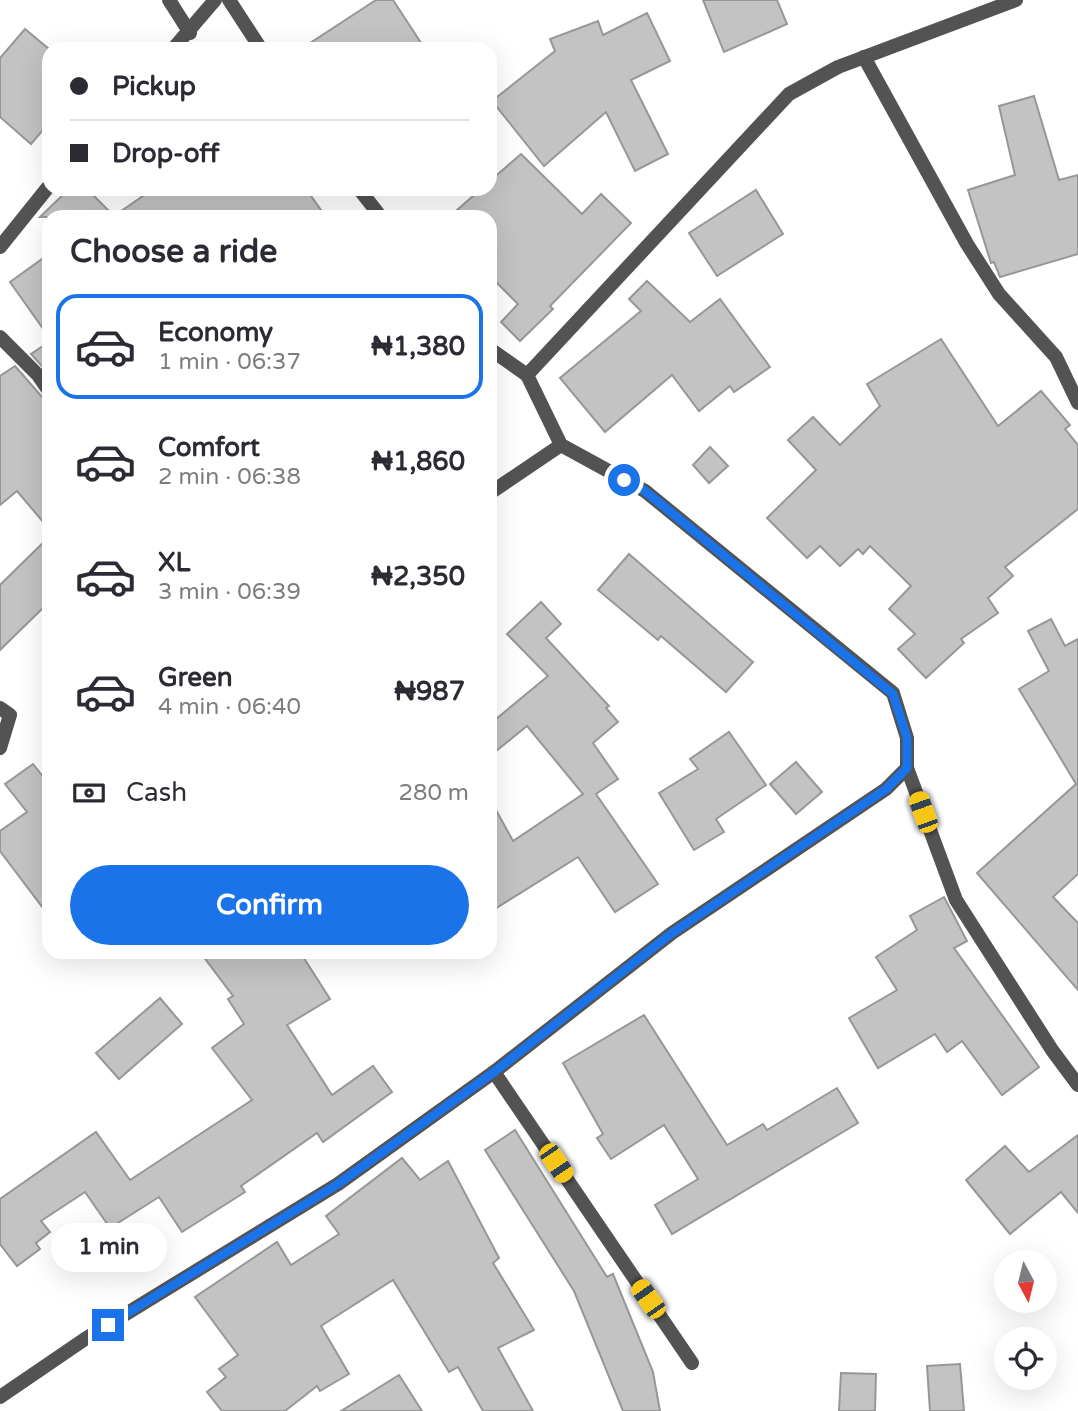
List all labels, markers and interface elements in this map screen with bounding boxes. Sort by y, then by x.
text: Pickup [112,71,196,102]
text: Drop-off [112,138,219,169]
text: Choose a ride [70,233,277,271]
icon: car [74,315,137,378]
text: Economy [158,317,273,348]
text: ₦1,380 [371,331,465,362]
text: 1 min · 06:37 [158,348,301,376]
icon: car [74,430,137,493]
text: Comfort [158,432,260,463]
text: ₦1,860 [371,446,465,477]
text: 2 min · 06:38 [158,463,301,491]
route start [608,464,640,496]
icon: car [74,545,137,608]
text: XL [158,547,190,578]
text: ₦2,350 [371,561,465,592]
text: 3 min · 06:39 [158,578,301,606]
icon: car [74,660,137,723]
text: Green [158,662,233,693]
text: ₦987 [394,676,465,707]
text: 4 min · 06:40 [158,693,301,721]
icon: cash [70,774,108,812]
text: Cash [126,777,187,808]
text: 280 m [399,779,469,807]
car [906,789,941,835]
button: Confirm [70,865,469,945]
car [536,1140,577,1186]
callout: 1 min [50,1224,166,1272]
text: 1 min [78,1233,140,1261]
north arrow [994,1250,1057,1312]
map controls [994,1250,1057,1390]
car [628,1276,669,1322]
route end [92,1309,124,1341]
button: locate [994,1327,1057,1390]

